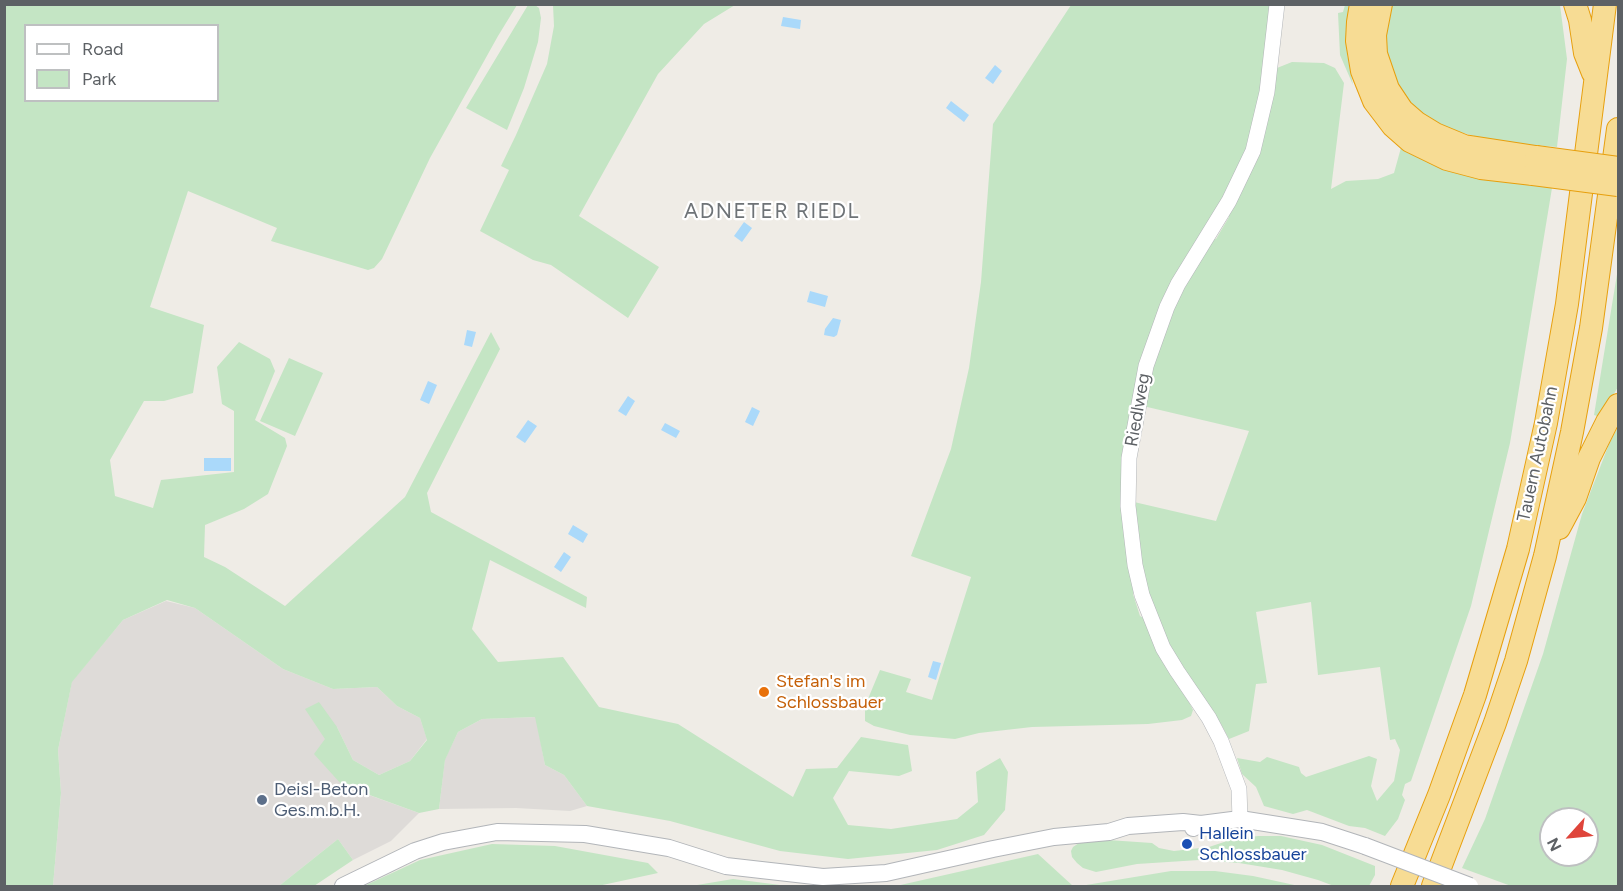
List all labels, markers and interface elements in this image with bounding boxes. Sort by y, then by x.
legend [24,24,219,102]
text: Road [82,38,123,60]
text: Park [82,68,116,90]
district label: ADNETER RIEDL [684,199,860,225]
street label: Riedlweg [1121,372,1155,448]
street label: Tauern Autobahn [1513,384,1563,524]
place label: Stefan's im Schlossbauer [776,671,884,714]
marker: Stefan's im Schlossbauer [757,685,771,699]
place label: Deisl-Beton Ges.m.b.H. [274,779,368,822]
marker: Deisl-Beton Ges.m.b.H. [255,793,269,807]
north arrow [1539,807,1599,867]
place label: Hallein Schlossbauer [1199,823,1307,866]
text: N [1543,835,1566,854]
marker: Hallein Schlossbauer [1180,837,1194,851]

